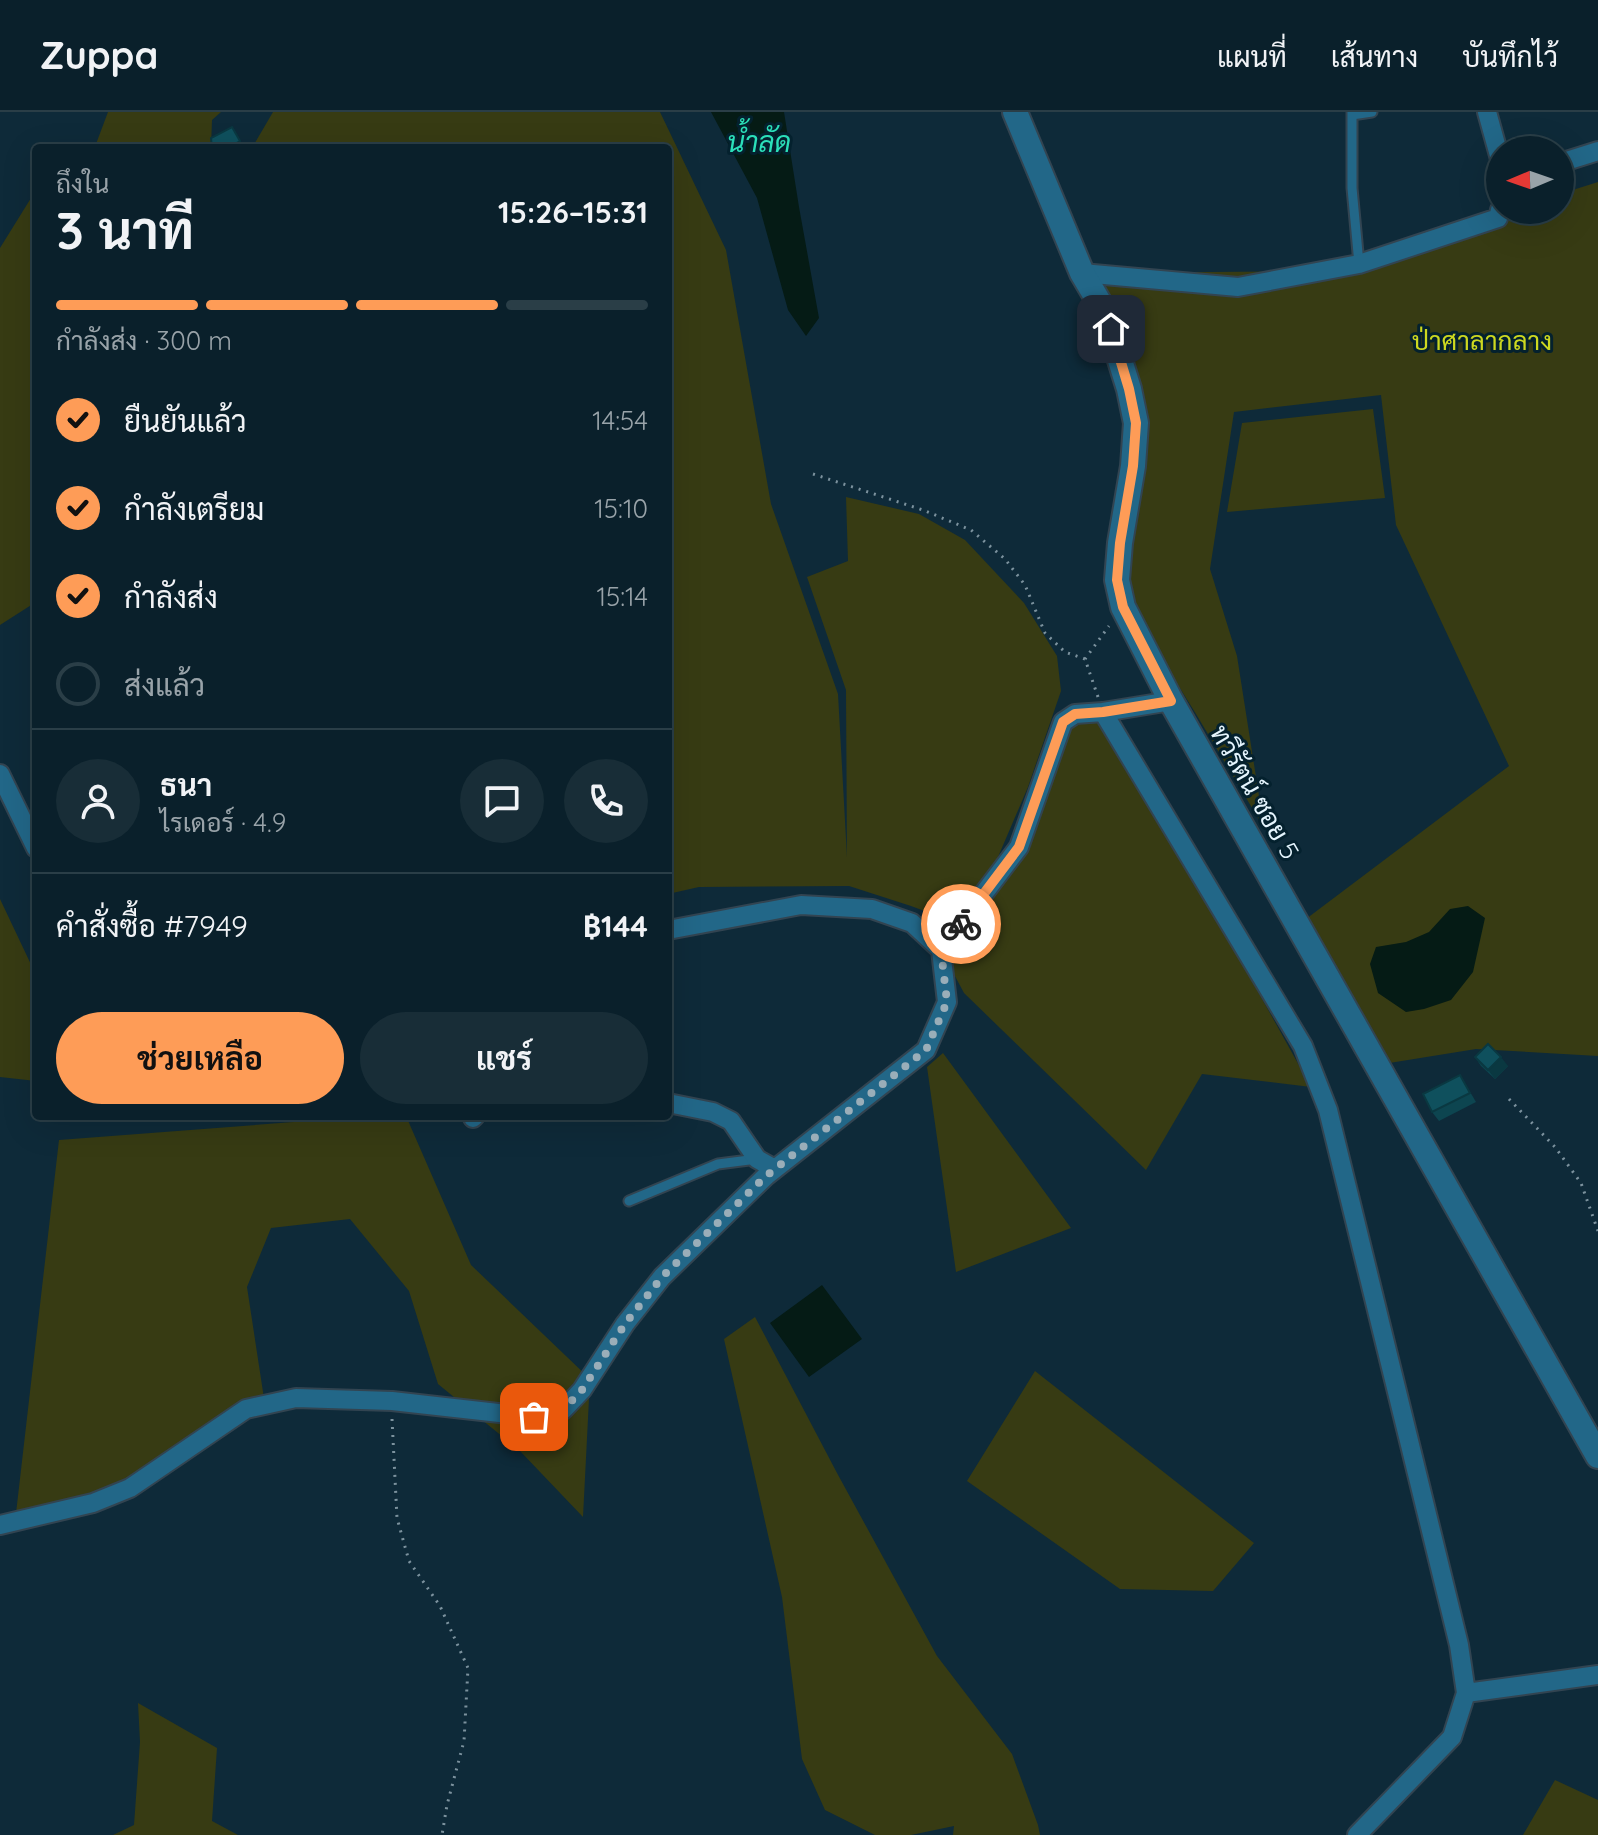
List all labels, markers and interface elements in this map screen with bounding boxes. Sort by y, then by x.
text: Zuppa [40,31,158,79]
text: แผนที่ [1217,39,1287,74]
text: เส้นทาง [1331,39,1418,74]
text: บันทึกไว้ [1462,39,1558,74]
water label: น้ำลัด [727,118,791,159]
north arrow [1486,136,1574,224]
map controls [1486,136,1574,224]
text: ถึงใน [56,167,109,200]
text: 15:26–15:31 [498,193,648,231]
text: 3 นาที [56,197,194,262]
pin [1077,295,1145,363]
icon: home [1089,307,1133,351]
text: กำลังส่ง · 300 m [56,324,232,357]
park label: ป่าศาลากลาง [1412,324,1552,357]
icon: check [56,398,100,442]
text: ยืนยันแล้ว [124,402,247,440]
text: 14:54 [592,404,648,437]
icon: check [56,486,100,530]
text: กำลังเตรียม [124,490,264,528]
text: 15:10 [594,492,648,525]
icon: check [56,574,100,618]
text: กำลังส่ง [124,578,218,616]
text: 15:14 [596,580,648,613]
text: ส่งแล้ว [124,666,205,704]
street label: ทวีรัตน์ ซอย 5 [1203,719,1307,865]
button: person [56,759,140,843]
button: chat [460,759,544,843]
button: phone [564,759,648,843]
text: ธนา [160,766,212,804]
text: ไรเดอร์ · 4.9 [160,806,286,839]
courier [921,884,1001,964]
icon: bike [939,902,983,946]
text: คำสั่งซื้อ #7949 [56,907,248,945]
text: ฿144 [583,907,648,945]
button: ช่วยเหลือ [56,1012,344,1104]
button: แชร์ [360,1012,648,1104]
pin [500,1383,568,1451]
icon: bag [512,1395,556,1439]

